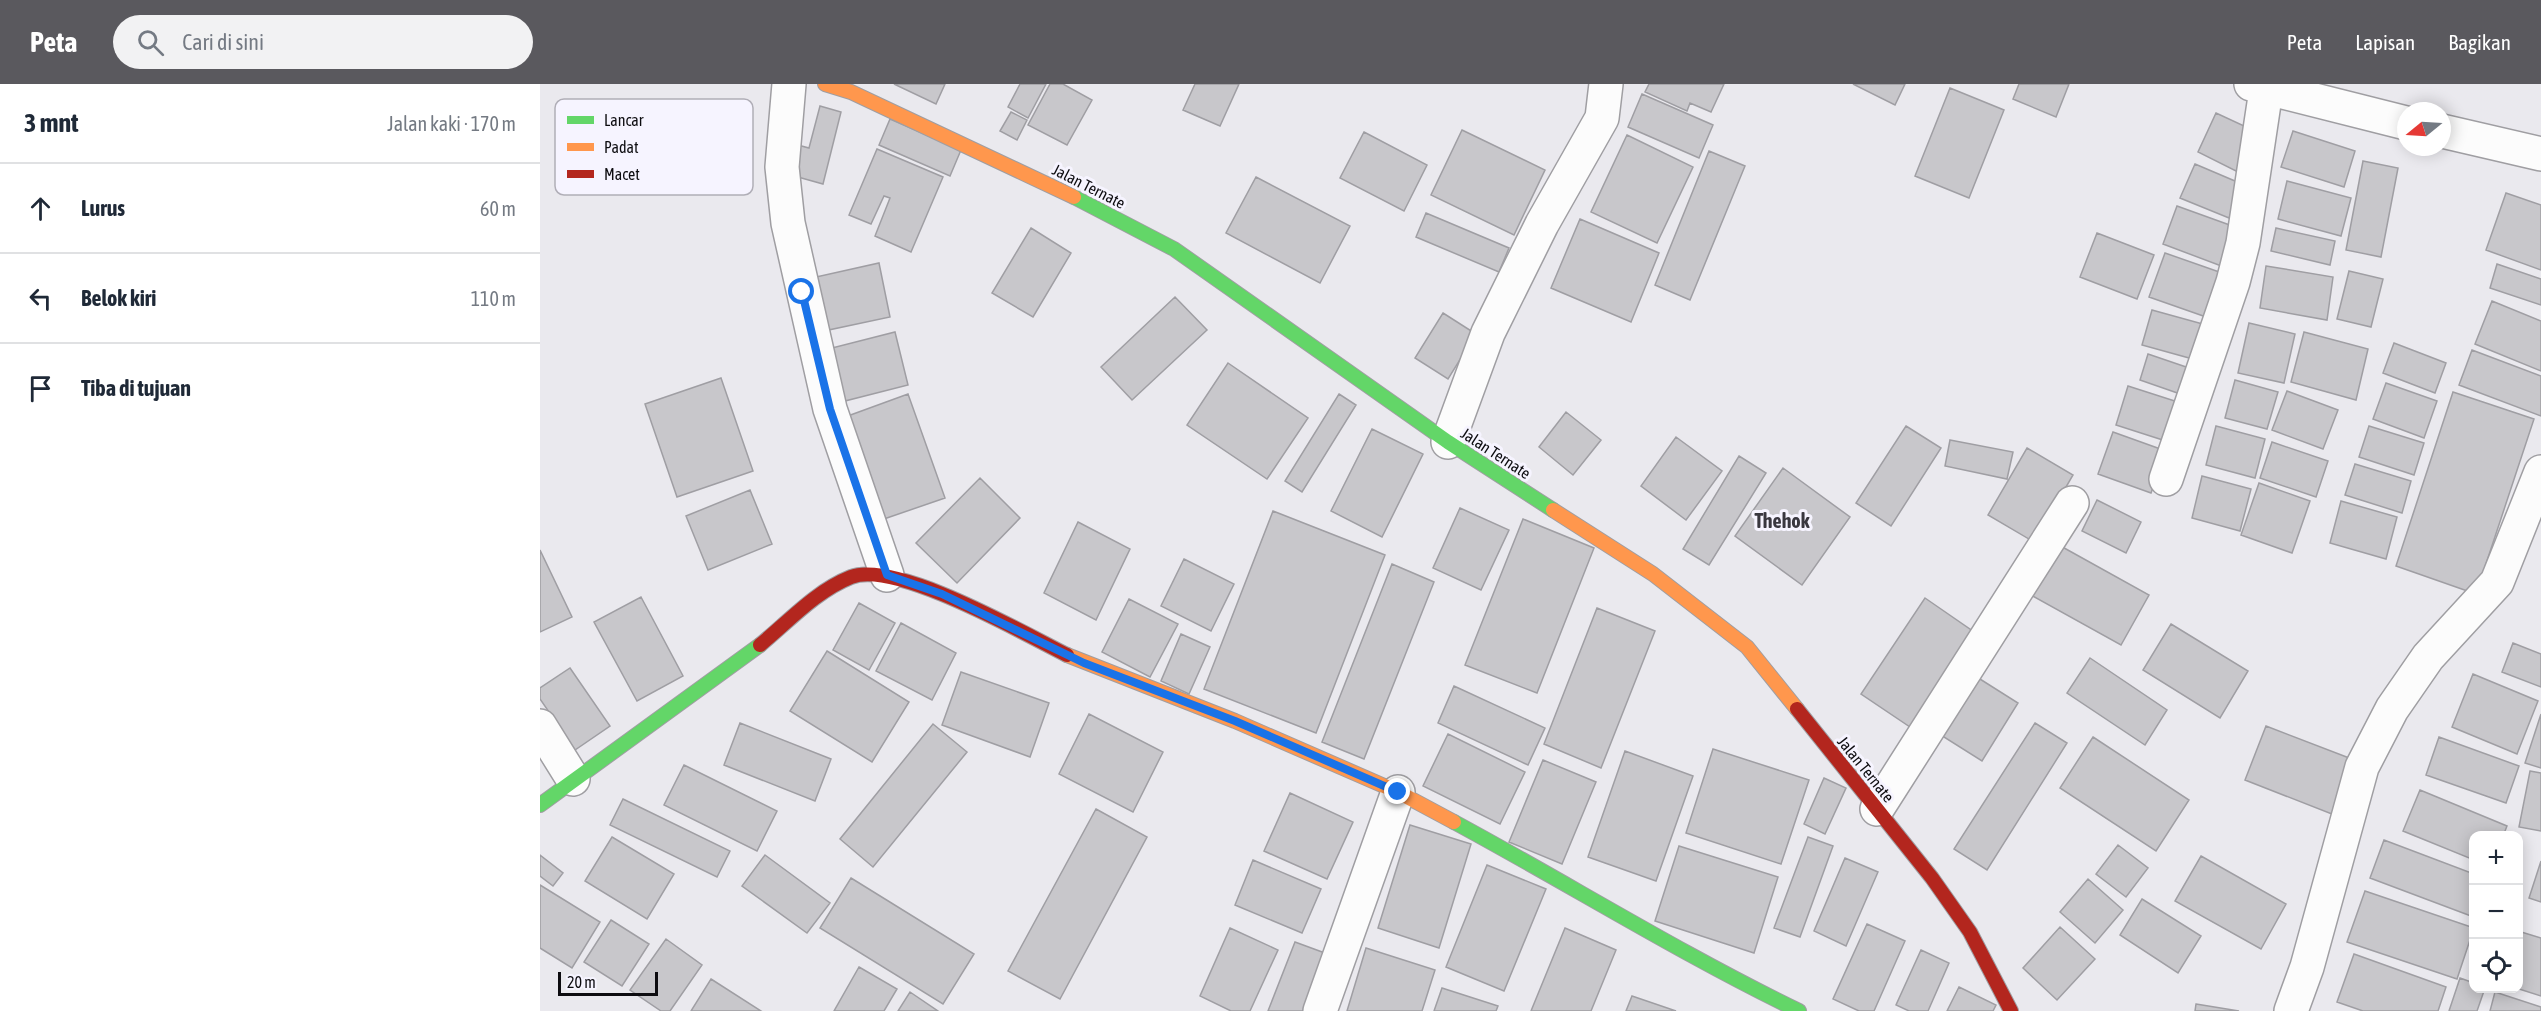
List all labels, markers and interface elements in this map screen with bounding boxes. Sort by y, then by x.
search box [113,15,533,69]
text: Peta [30,26,77,58]
icon: search [134,26,167,59]
text: Cari di sini [182,29,264,55]
text: Peta [2287,30,2322,54]
text: Lapisan [2355,30,2415,54]
text: Bagikan [2448,30,2511,54]
legend [555,99,753,195]
north arrow [2397,102,2451,156]
text: 3 mnt [24,108,79,138]
text: Lancar [604,111,644,129]
text: Jalan kaki · 170 m [387,112,516,135]
text: Padat [604,138,639,156]
street label: Jalan Ternate [1050,160,1128,212]
text: Macet [604,165,640,183]
icon: ahead [24,192,57,225]
text: Lurus [81,195,125,221]
text: 60 m [480,197,516,220]
route start [788,278,814,304]
icon: left [24,282,57,315]
text: Belok kiri [81,285,156,311]
text: 110 m [471,287,516,310]
icon: arrive [24,372,57,405]
text: Tiba di tujuan [81,375,191,401]
street label: Jalan Ternate [1458,424,1534,482]
district label: Thehok [1754,509,1810,532]
street label: Jalan Ternate [1834,733,1898,805]
route end [1384,778,1410,804]
map controls [2469,831,2523,993]
button: + [2469,831,2523,885]
button: − [2469,885,2523,939]
button: locate [2469,939,2523,993]
scale bar [558,969,658,996]
text: 20 m [567,973,596,991]

